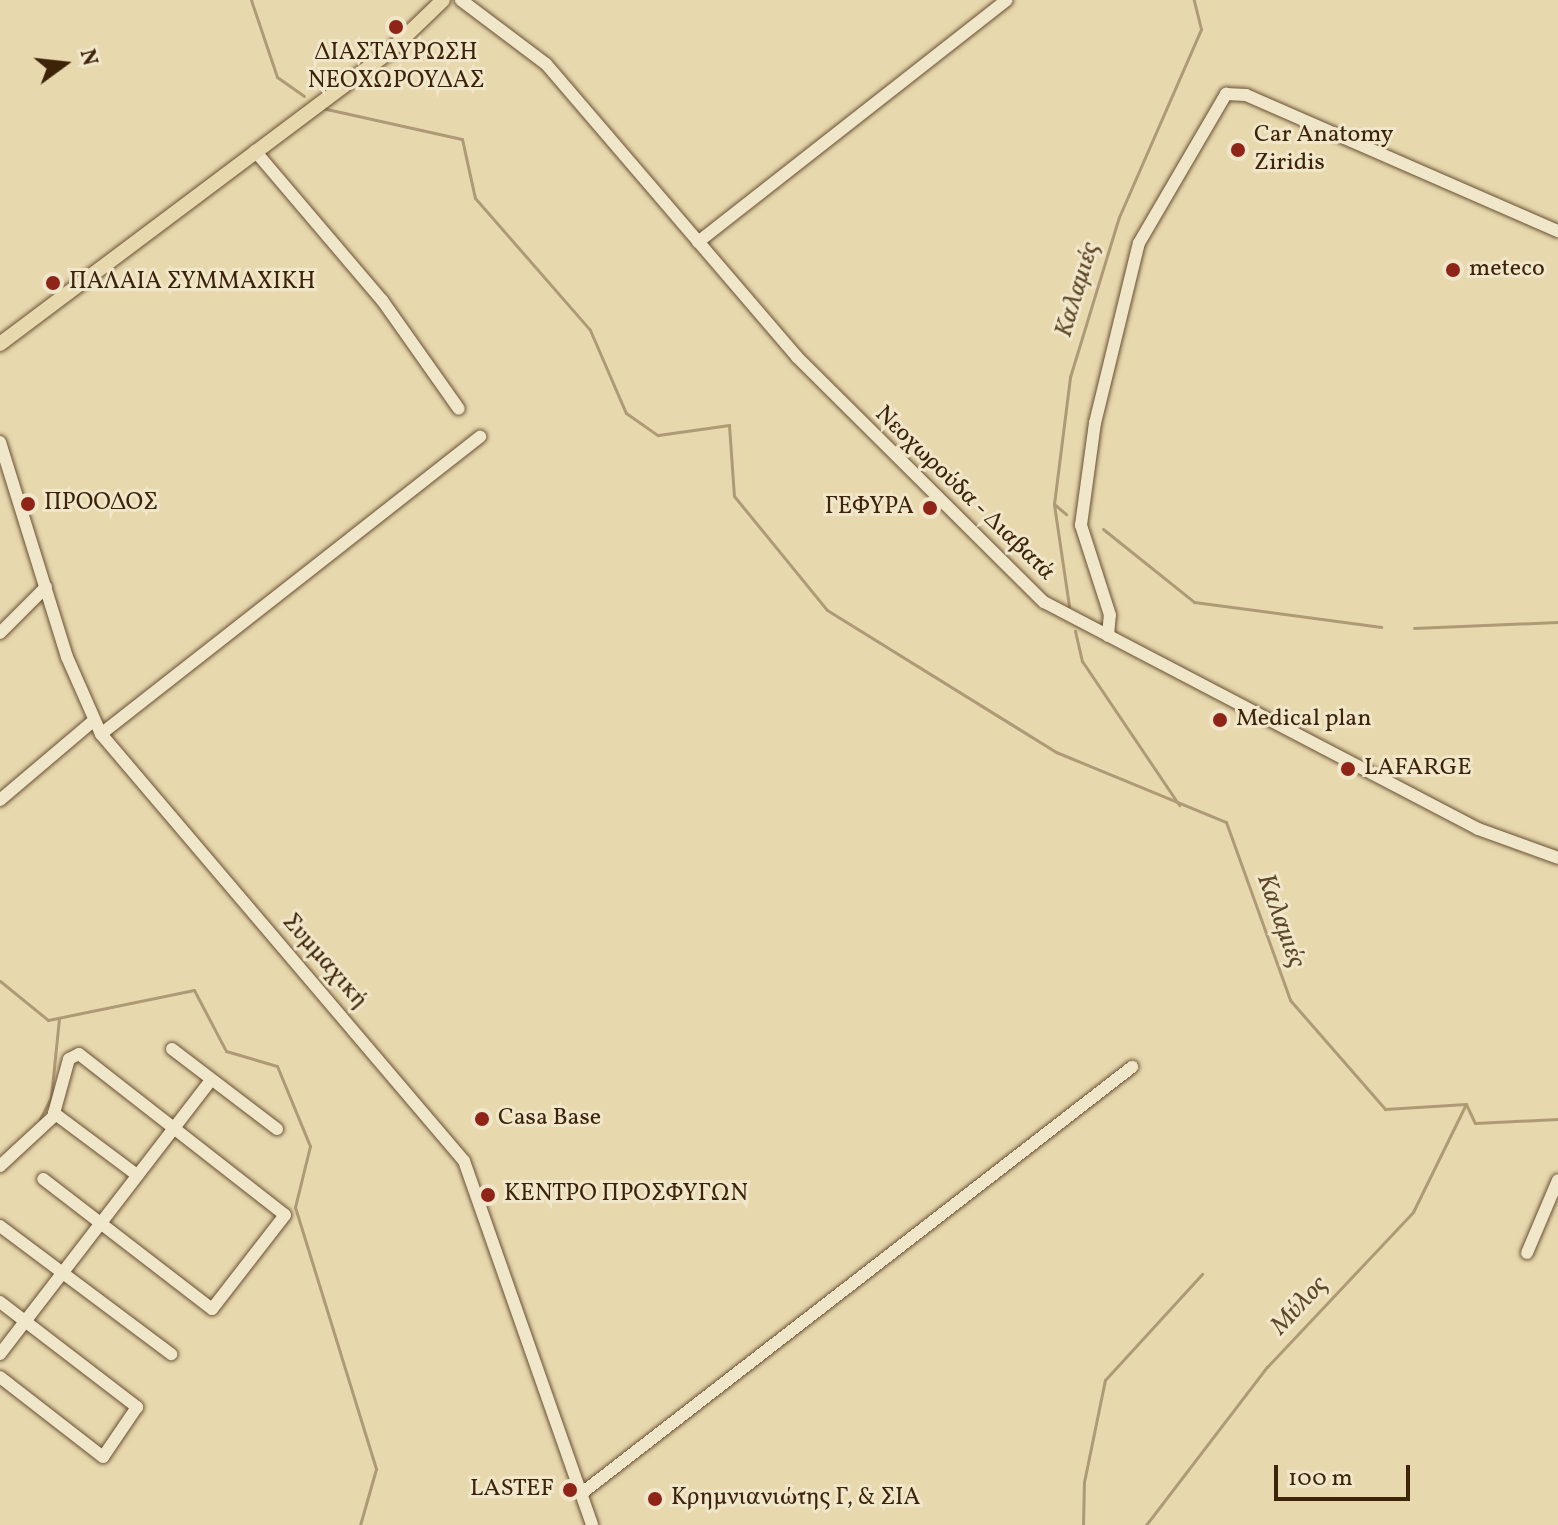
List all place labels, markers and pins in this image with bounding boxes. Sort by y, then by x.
marker: ΔΙΑΣΤΑΥΡΩΣΗ ΝΕΟΧΩΡΟΥΔΑΣ [387,18,405,36]
place label: ΔΙΑΣΤΑΥΡΩΣΗ ΝΕΟΧΩΡΟΥΔΑΣ [308,40,484,96]
place label: Car Anatomy Ziridis [1254,122,1394,178]
marker: Car Anatomy Ziridis [1229,141,1247,159]
place label: meteco [1469,256,1545,284]
marker: meteco [1444,261,1462,279]
place label: ΠΑΛΑΙΑ ΣΥΜΜΑΧΙΚΗ [69,269,316,297]
marker: ΠΑΛΑΙΑ ΣΥΜΜΑΧΙΚΗ [44,274,62,292]
place label: ΠΡΟΟΔΟΣ [44,490,158,518]
place label: ΓΕΦΥΡΑ [825,494,914,522]
marker: ΠΡΟΟΔΟΣ [19,495,37,513]
marker: ΓΕΦΥΡΑ [921,499,939,517]
place label: Medical plan [1236,706,1372,734]
marker: Medical plan [1211,711,1229,729]
place label: LAFARGE [1364,755,1472,783]
marker: LAFARGE [1339,760,1357,778]
place label: Casa Base [498,1105,601,1133]
marker: Casa Base [473,1110,491,1128]
place label: ΚΕΝΤΡΟ ΠΡΟΣΦΥΓΩΝ [504,1181,748,1209]
marker: ΚΕΝΤΡΟ ΠΡΟΣΦΥΓΩΝ [479,1186,497,1204]
place label: LASTEF [470,1476,554,1504]
marker: LASTEF [561,1481,579,1499]
place label: Κρημνιανιώτης Γ, & ΣΙΑ [671,1485,920,1513]
marker: Κρημνιανιώτης Γ, & ΣΙΑ [646,1490,664,1508]

